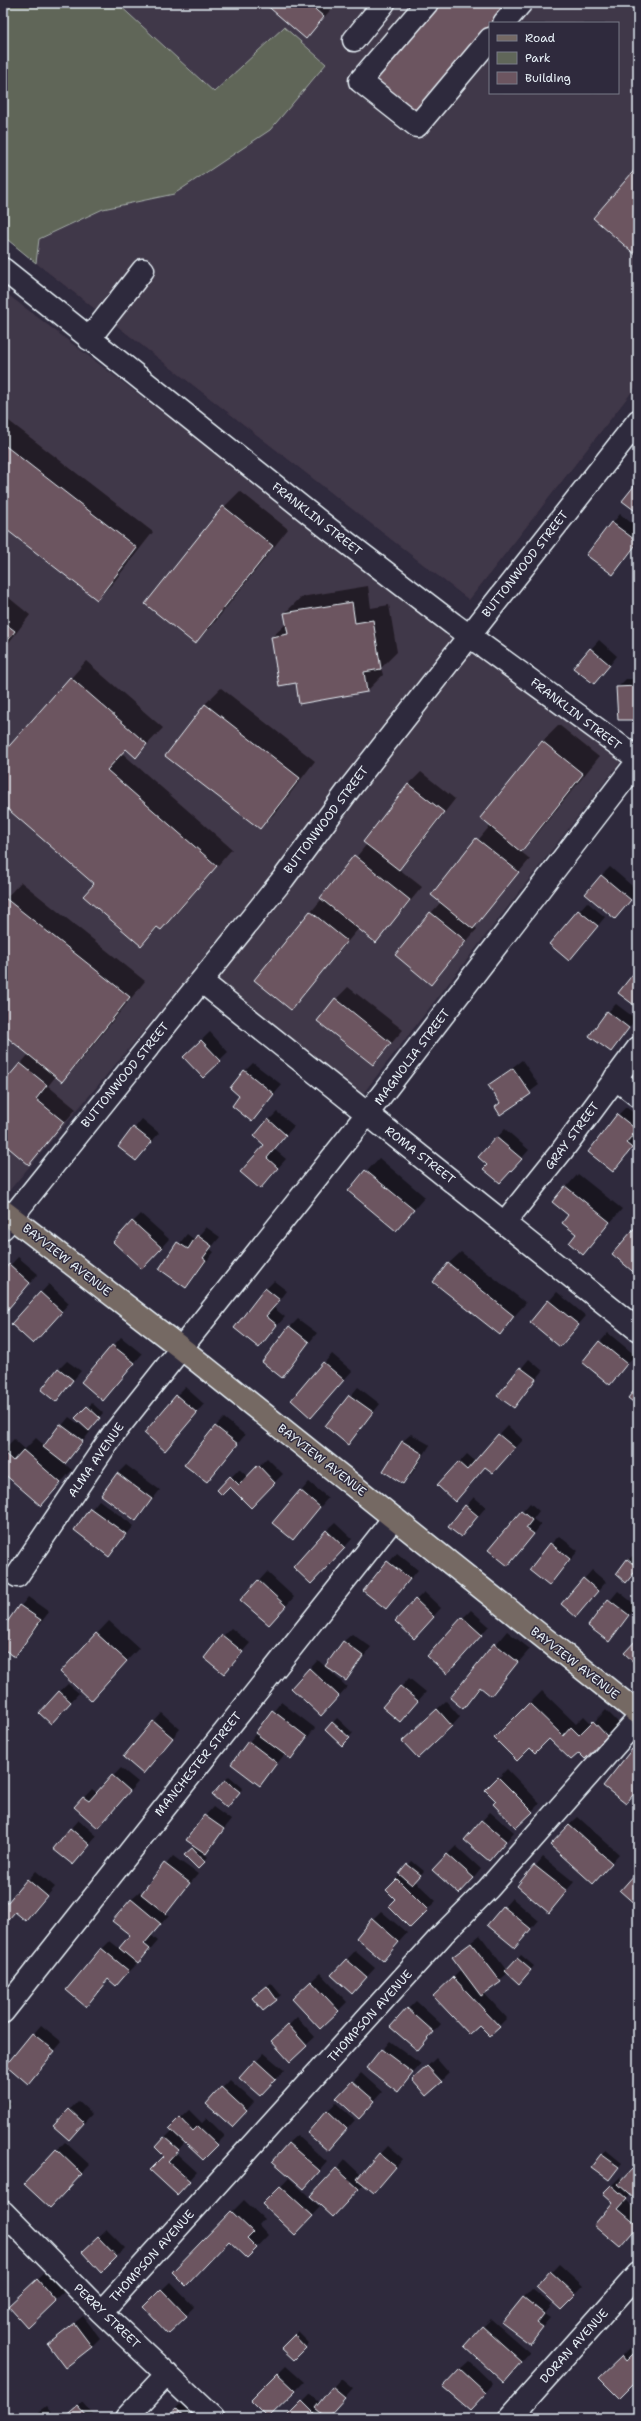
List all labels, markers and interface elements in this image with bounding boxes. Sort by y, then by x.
legend [489,22,619,94]
text: Road [525,30,556,46]
text: Park [525,50,551,66]
text: Building [525,70,571,86]
street label: FRANKLIN STREET [269,479,366,560]
street label: BUTTONWOOD STREET [478,507,572,621]
street label: FRANKLIN STREET [527,675,625,754]
street label: BUTTONWOOD STREET [280,762,372,877]
street label: MAGNOLIA STREET [371,1005,454,1108]
street label: BUTTONWOOD STREET [77,1018,173,1131]
street label: GRAY STREET [541,1099,603,1173]
street label: ROMA STREET [382,1122,459,1188]
street label: BAYVIEW AVENUE [19,1220,115,1300]
street label: ALMA AVENUE [64,1420,128,1500]
street label: BAYVIEW AVENUE [274,1420,370,1500]
street label: BAYVIEW AVENUE [527,1623,623,1703]
street label: MANCHESTER STREET [151,1708,245,1819]
street label: THOMPSON AVENUE [324,1966,416,2066]
street label: THOMPSON AVENUE [106,2206,198,2306]
street label: PERRY STREET [70,2280,144,2352]
street label: DORAN AVENUE [536,2305,612,2387]

